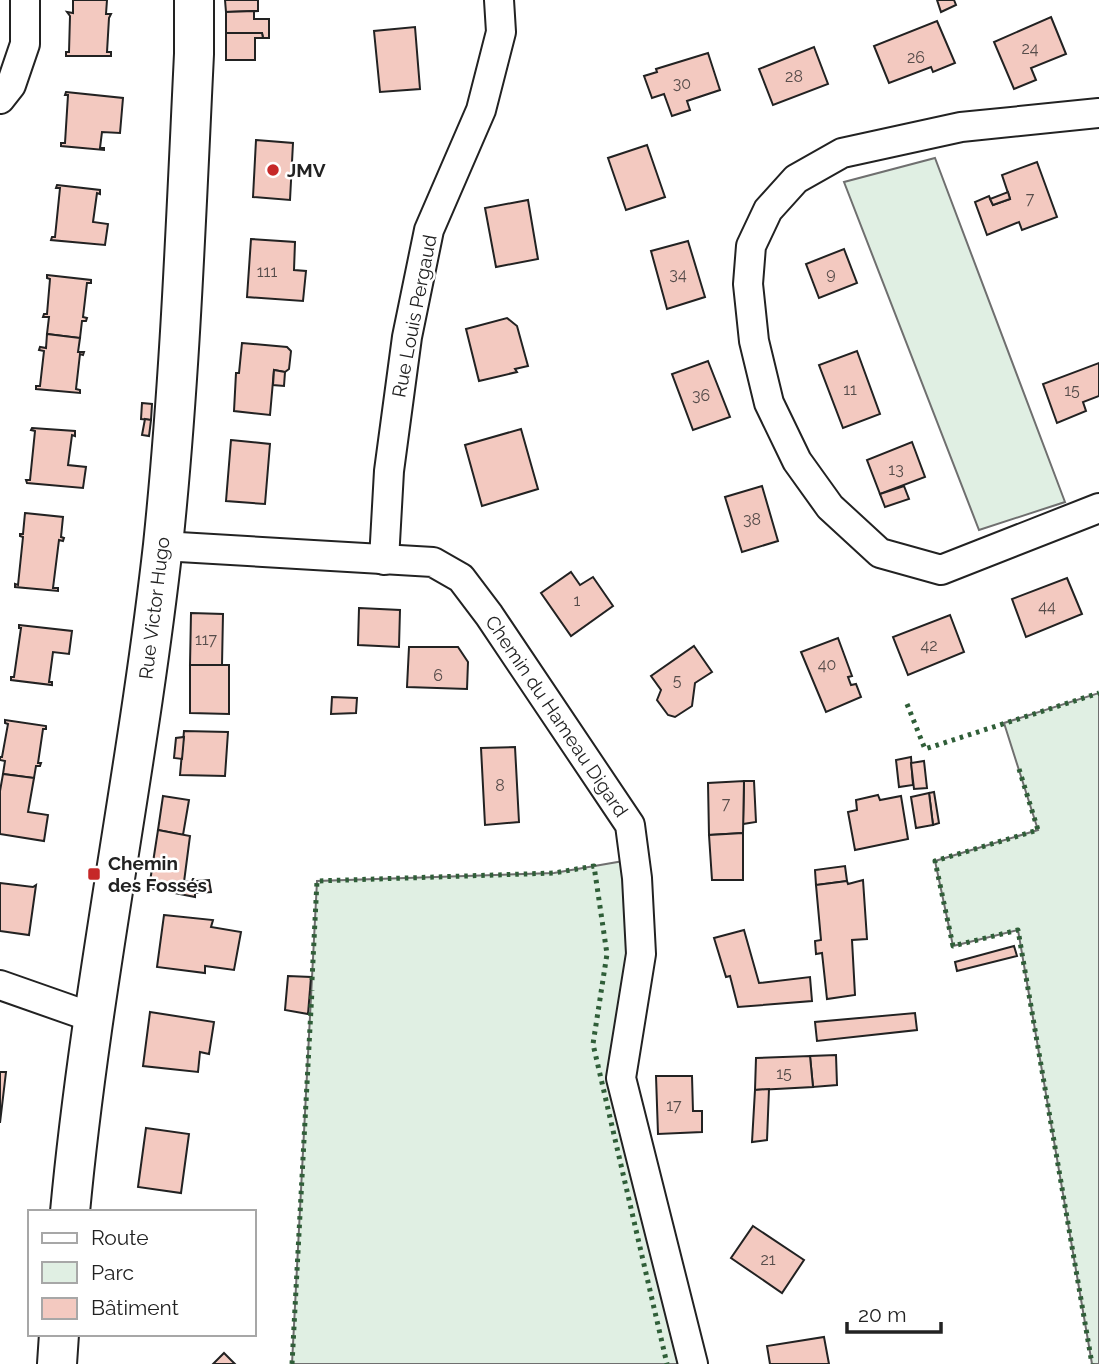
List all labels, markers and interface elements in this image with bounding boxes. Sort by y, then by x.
house number: 24 [1021,39,1039,58]
house number: 26 [907,48,925,67]
house number: 28 [785,67,803,86]
house number: 30 [673,74,691,93]
place label: JMV [287,159,326,181]
marker: JMV [265,162,281,178]
house number: 7 [1026,189,1035,208]
street label: Rue Louis Pergaud [387,233,441,399]
house number: 111 [257,262,277,281]
house number: 9 [826,264,836,283]
house number: 34 [669,265,687,284]
house number: 11 [843,380,857,399]
house number: 15 [1064,381,1080,400]
house number: 36 [692,386,710,405]
house number: 13 [888,460,904,479]
house number: 38 [743,510,761,529]
street label: Rue Victor Hugo [134,536,174,680]
house number: 1 [574,591,581,610]
house number: 44 [1038,597,1056,616]
street label: Chemin du Hameau Digard [481,611,633,821]
house number: 117 [195,630,218,649]
house number: 42 [920,636,938,655]
house number: 40 [818,655,836,674]
house number: 6 [433,666,443,685]
house number: 5 [673,671,682,690]
house number: 8 [495,776,505,795]
house number: 7 [722,794,731,813]
place label: Chemin des Fossés [108,852,207,896]
marker: Chemin des Fossés [86,866,102,882]
house number: 15 [776,1064,792,1083]
house number: 17 [666,1096,682,1115]
legend [28,1210,256,1336]
text: Route [91,1225,149,1250]
house number: 21 [760,1250,776,1269]
text: Parc [91,1260,134,1285]
scale bar [847,1290,942,1334]
text: Bâtiment [91,1295,179,1320]
text: 20 m [858,1302,906,1327]

